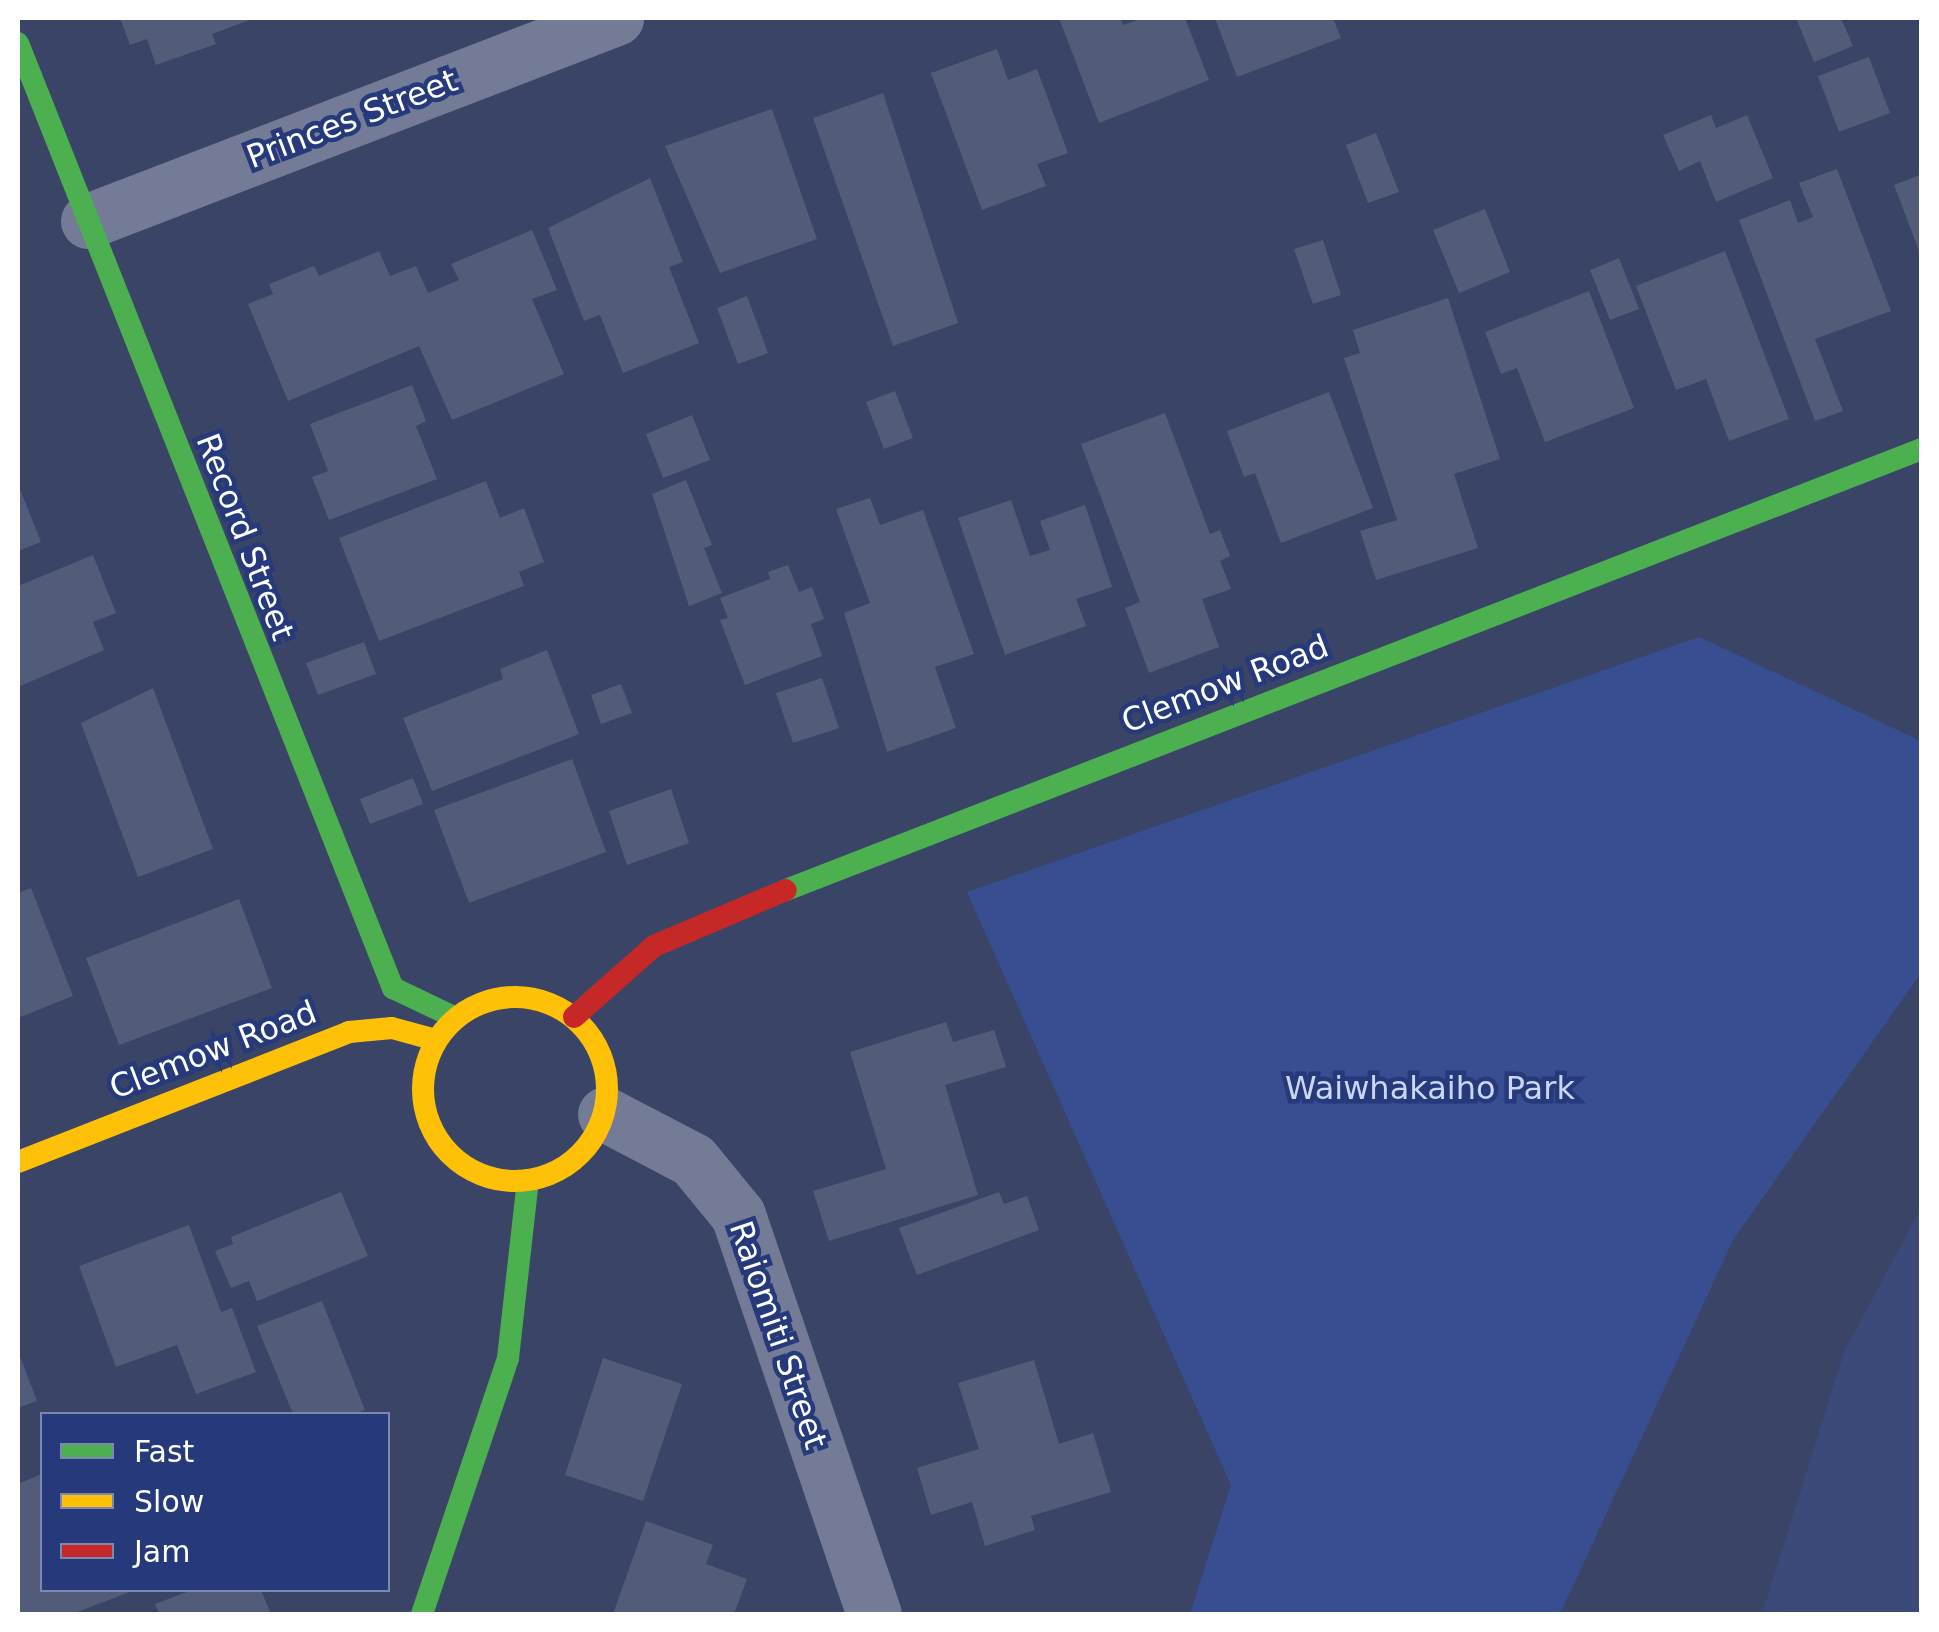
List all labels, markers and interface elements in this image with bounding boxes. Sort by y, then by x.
street label: Princes Street [241,61,463,177]
street label: Record Street [188,428,302,646]
street label: Clemow Road [1116,627,1334,741]
street label: Clemow Road [104,993,322,1107]
park label: Waiwhakaiho Park [1285,1069,1575,1107]
street label: Raiomiti Street [721,1216,835,1454]
legend [40,1412,390,1592]
text: Fast [134,1434,194,1469]
text: Slow [134,1484,204,1519]
text: Jam [134,1534,190,1569]

